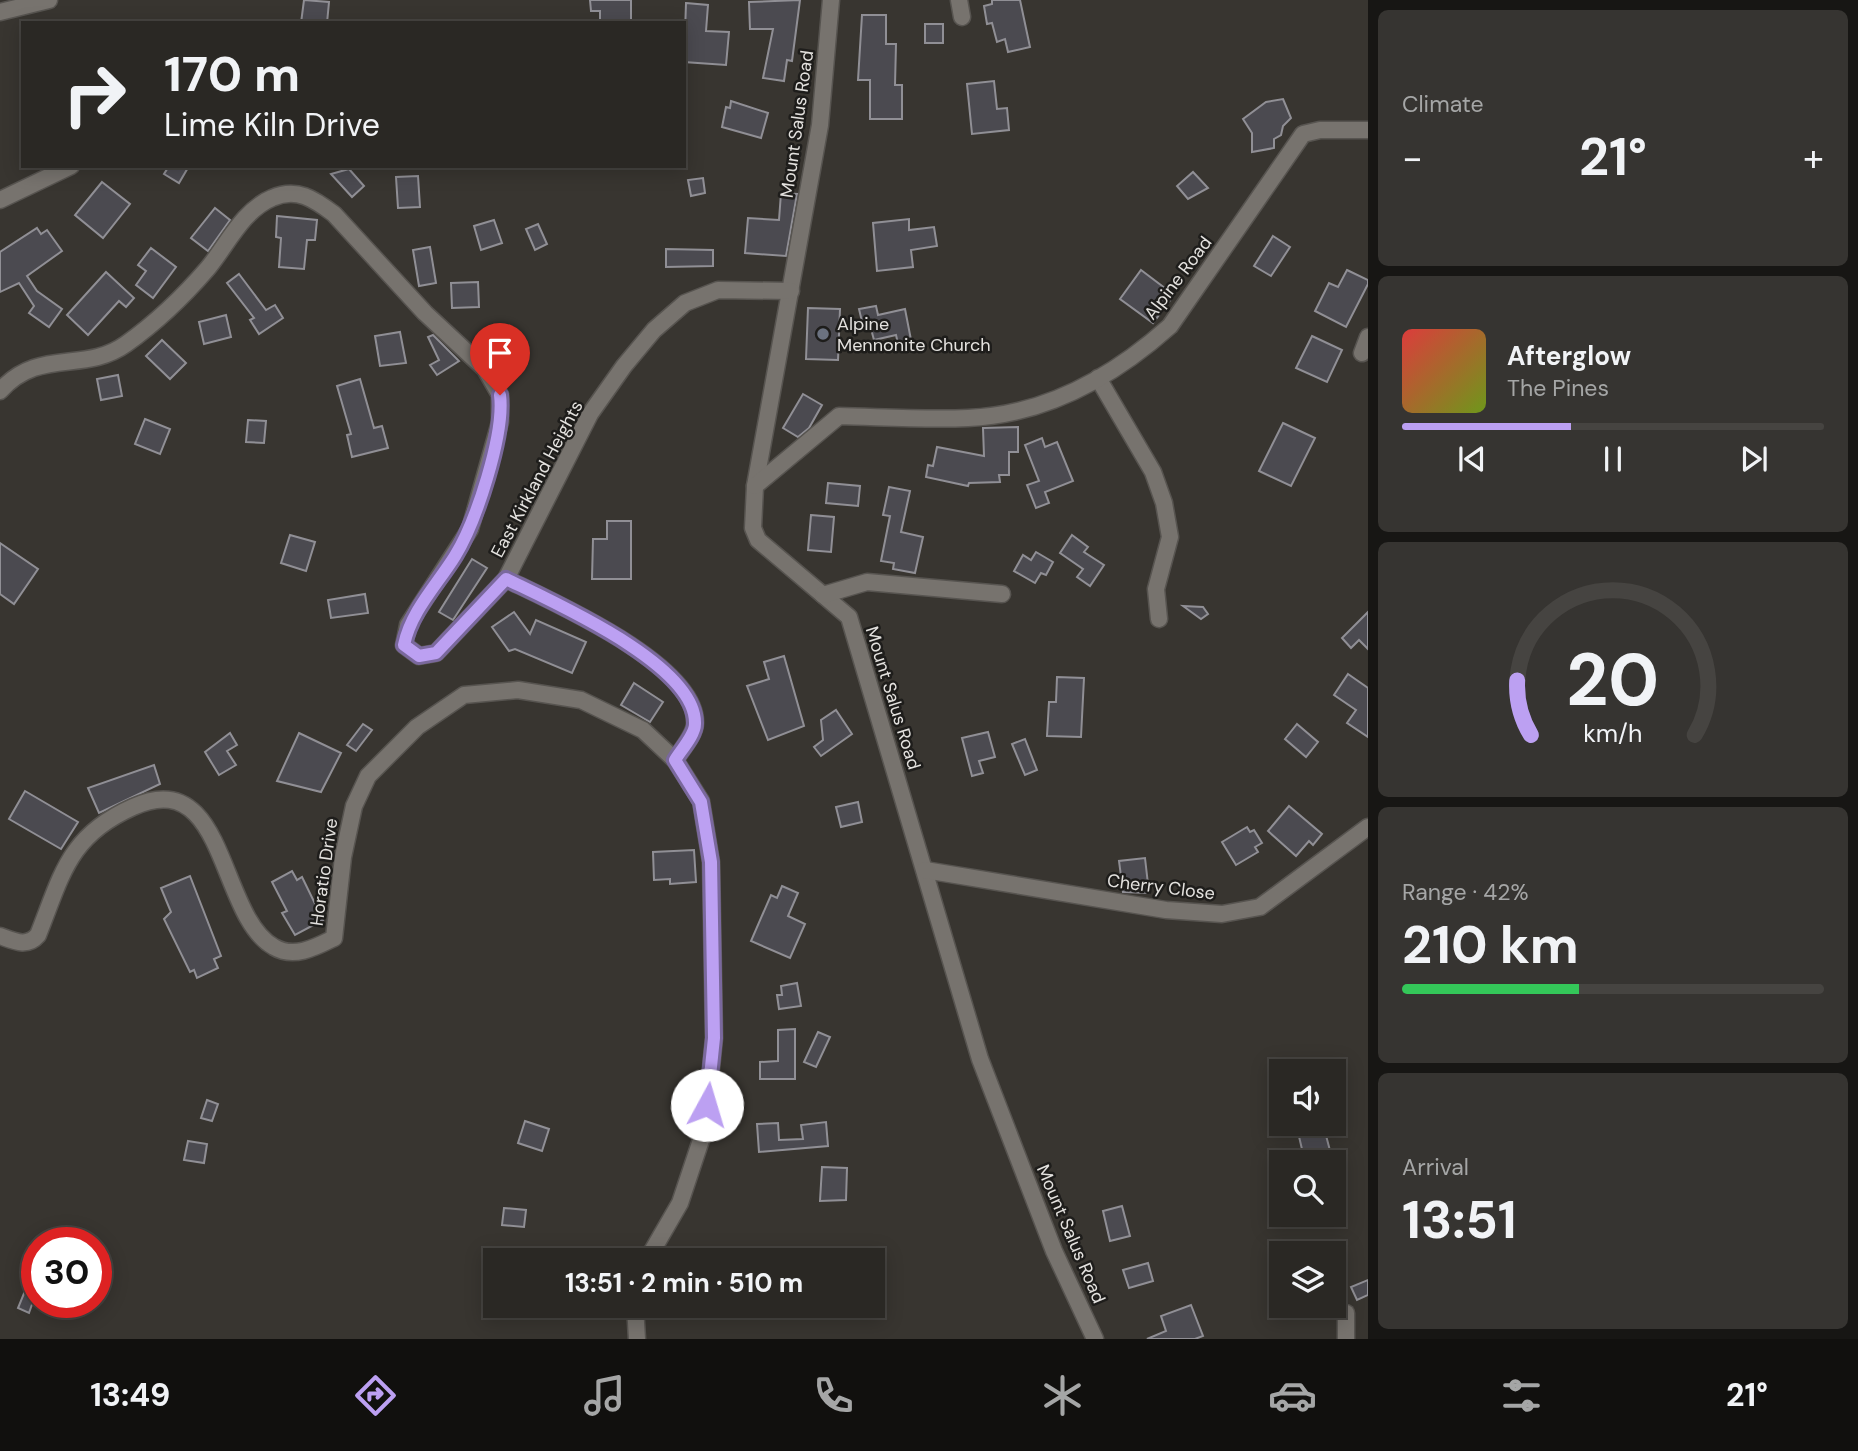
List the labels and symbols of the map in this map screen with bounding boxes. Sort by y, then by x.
street label: Mount Salus Road [775,49,819,199]
street label: Alpine Road [1139,231,1217,325]
place label: Alpine Mennonite Church [837,312,991,357]
pin [470,323,530,395]
marker: Alpine Mennonite Church [815,326,831,342]
street label: East Kirkland Heights [485,396,589,562]
street label: Mount Salus Road [860,623,926,773]
street label: Horatio Drive [305,817,343,927]
street label: Cherry Close [1106,868,1216,906]
position arrow [670,1068,744,1142]
street label: Mount Salus Road [1031,1161,1111,1307]
speed limit sign: 30 [21,1227,112,1318]

